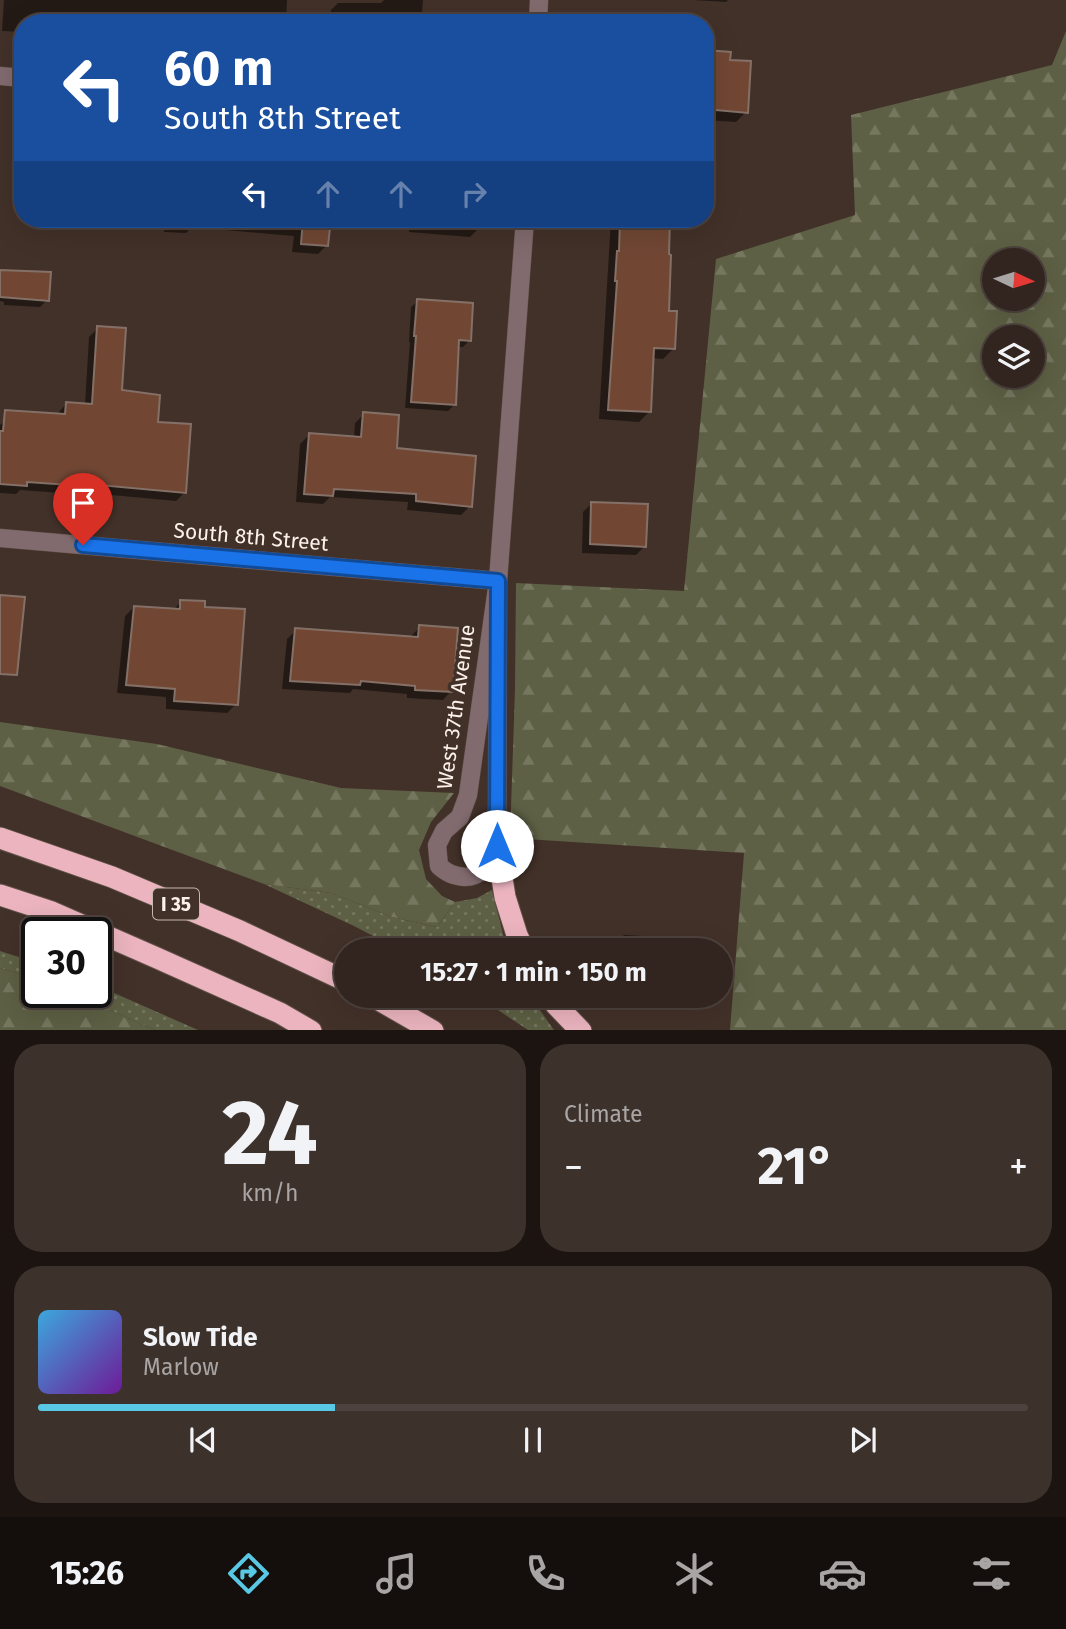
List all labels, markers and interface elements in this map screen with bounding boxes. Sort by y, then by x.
text: 60 m [164,39,273,98]
icon: left [49,42,140,133]
text: South 8th Street [164,99,401,137]
icon: left [236,175,274,213]
icon: ahead [309,175,347,213]
icon: ahead [382,175,420,213]
icon: right [455,175,493,213]
north arrow [982,248,1045,312]
map controls [982,248,1045,388]
button: layers [982,325,1045,388]
pin [53,473,113,545]
icon: arrive [64,484,102,522]
street label: South 8th Street [172,517,330,557]
street label: West 37th Avenue [432,623,480,791]
position arrow [460,809,534,883]
road number: I 35 [153,888,199,920]
speed limit sign: 30 [21,917,112,1008]
text: 15:27 · 1 min · 150 m [420,957,647,988]
text: 24 [222,1079,318,1188]
text: Climate [564,1100,643,1128]
text: 21° [758,1135,835,1198]
text: − [564,1144,583,1190]
text: + [1009,1144,1028,1190]
text: km/h [242,1179,298,1207]
text: Slow Tide [143,1322,258,1353]
text: Marlow [143,1353,219,1381]
icon: previous [184,1421,222,1459]
icon: pause [514,1421,552,1459]
icon: next [844,1421,882,1459]
icon: directions [224,1549,273,1598]
icon: music [372,1549,421,1598]
icon: phone [521,1549,570,1598]
icon: climate [670,1549,719,1598]
icon: car [818,1549,867,1598]
icon: filters [967,1549,1016,1598]
text: 15:26 [50,1554,124,1592]

